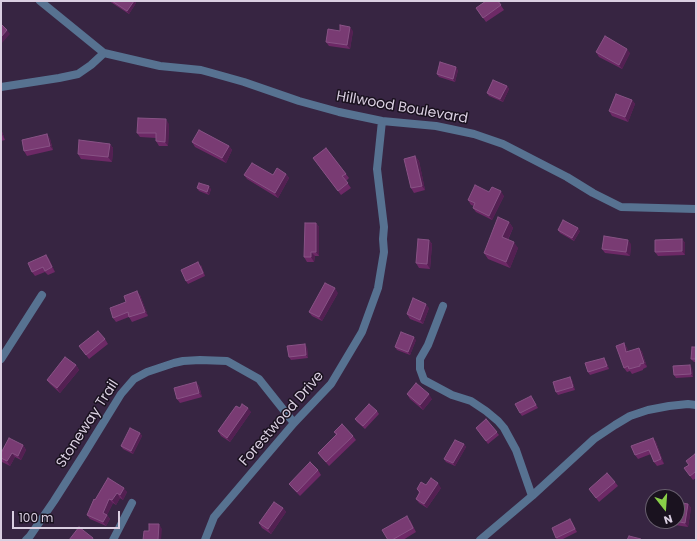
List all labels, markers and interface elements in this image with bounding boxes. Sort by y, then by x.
street label: Hillwood Boulevard [335,88,469,128]
street label: Forestwood Drive [236,368,328,470]
street label: Stoneway Trail [53,377,123,471]
north arrow [645,489,685,529]
scale bar [14,503,122,529]
text: 100 m [19,509,53,526]
text: N [662,511,675,528]

